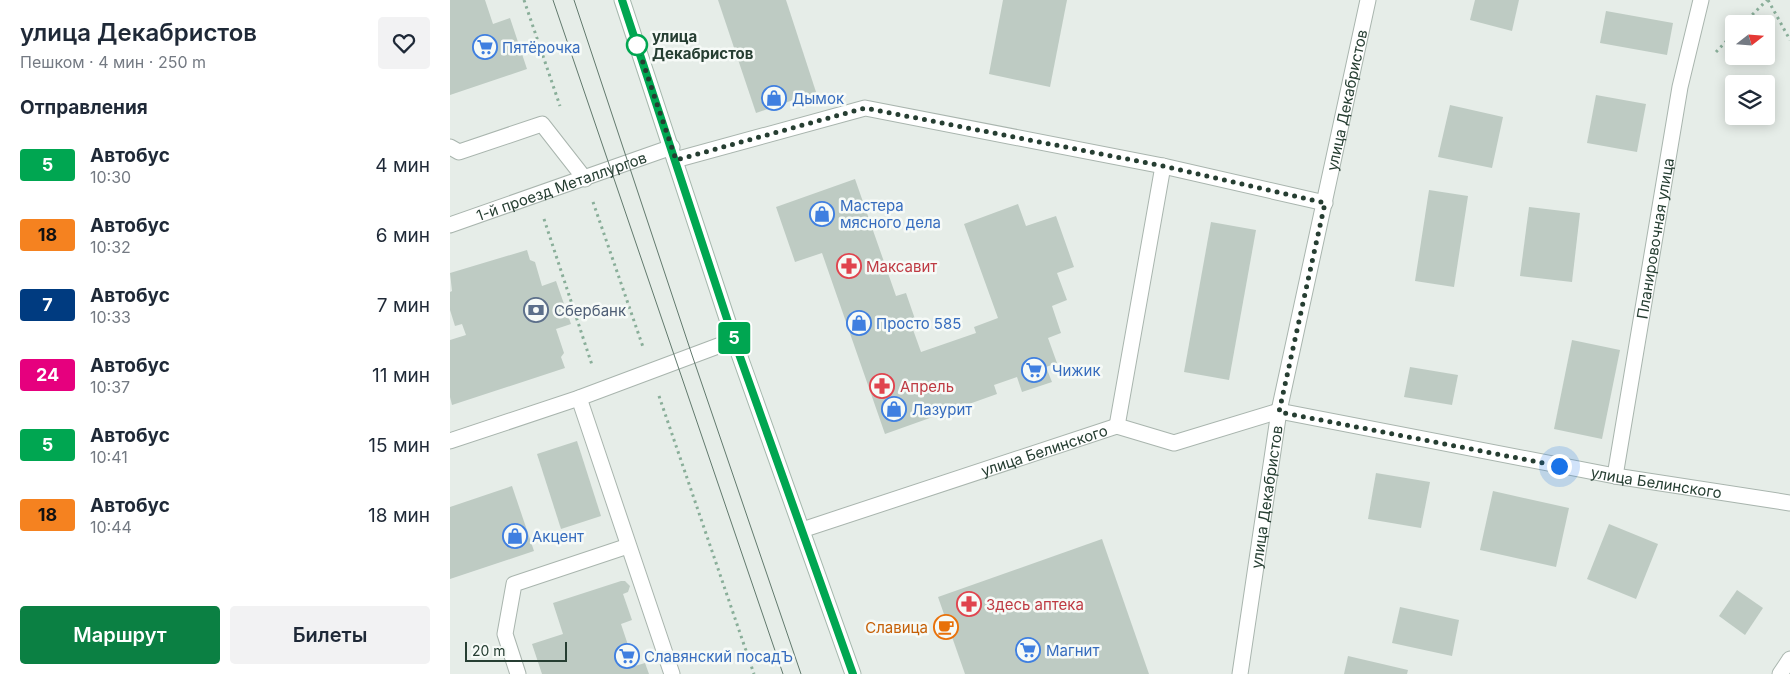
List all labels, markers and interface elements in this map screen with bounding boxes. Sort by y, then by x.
north arrow [1725,15,1775,65]
map controls [1725,15,1775,125]
button: heart [378,17,430,69]
text: улица Декабристов [20,18,257,47]
place label: улица Декабристов [652,27,754,63]
street label: улица Декабристов [1322,28,1371,173]
supermarket icon: Пятёрочка [472,34,498,60]
marker: улица Декабристов [626,34,648,56]
place label: Пятёрочка [502,38,581,57]
text: Пешком · 4 мин · 250 m [20,52,206,72]
button: layers [1725,75,1775,125]
shop icon: Дымок [761,85,787,111]
place label: Дымок [792,89,844,108]
text: Отправления [20,96,148,119]
text: Автобус [90,144,170,167]
street label: 1-й проезд Металлургов [474,147,649,225]
text: 5 [42,154,53,175]
text: 4 мин [375,154,430,177]
street label: Планировочная улица [1632,156,1678,320]
text: 10:30 [90,167,131,187]
place label: Мастера мясного дела [840,196,941,232]
shop icon: Мастера мясного дела [809,201,835,227]
text: Автобус [90,214,170,237]
text: 18 [38,224,57,245]
text: 6 мин [376,224,430,247]
text: 10:32 [90,237,131,257]
pharmacy icon: Максавит [836,253,862,279]
place label: Максавит [866,257,937,276]
text: Автобус [90,284,170,307]
text: 7 [42,294,53,315]
text: 7 мин [377,294,430,317]
bank icon: Сбербанк [523,297,549,323]
place label: Сбербанк [554,301,626,320]
text: 10:33 [90,307,131,327]
shop icon: Просто 585 [846,310,872,336]
place label: Просто 585 [876,314,961,333]
line badge: 5 [718,322,750,354]
text: 5 [728,327,740,348]
text: Автобус [90,354,170,377]
supermarket icon: Чижик [1021,357,1047,383]
place label: Чижик [1052,361,1101,380]
text: 24 [36,364,59,385]
text: 11 мин [372,364,430,387]
pharmacy icon: Апрель [869,373,895,399]
text: 10:37 [90,377,130,397]
place label: Апрель [900,377,954,396]
shop icon: Лазурит [881,396,907,422]
place label: Лазурит [912,400,972,419]
street label: улица Белинского [978,420,1110,480]
text: Автобус [90,424,170,447]
street label: улица Декабристов [1246,424,1286,570]
text: 5 [42,434,53,455]
text: 15 мин [368,434,430,457]
text: 10:41 [90,447,128,467]
your location [1547,454,1572,479]
street label: улица Белинского [1589,462,1723,502]
text: Автобус [90,494,170,517]
text: 18 [38,504,57,525]
text: 18 мин [368,504,430,527]
text: 10:44 [90,517,132,537]
shop icon: Акцент [502,523,528,549]
place label: Акцент [532,527,584,546]
pharmacy icon: Здесь аптека [956,591,982,617]
place label: Здесь аптека [986,595,1084,614]
button: Маршрут [20,606,220,664]
button: Билеты [230,606,430,664]
cafe icon: Славица [933,614,959,640]
place label: Славица [865,618,928,637]
supermarket icon: Магнит [1015,637,1041,663]
scale bar [465,639,568,662]
place label: Магнит [1046,641,1099,660]
text: 20 m [472,642,506,659]
supermarket icon: Славянский посадЪ [614,643,640,669]
place label: Славянский посадЪ [644,647,793,666]

